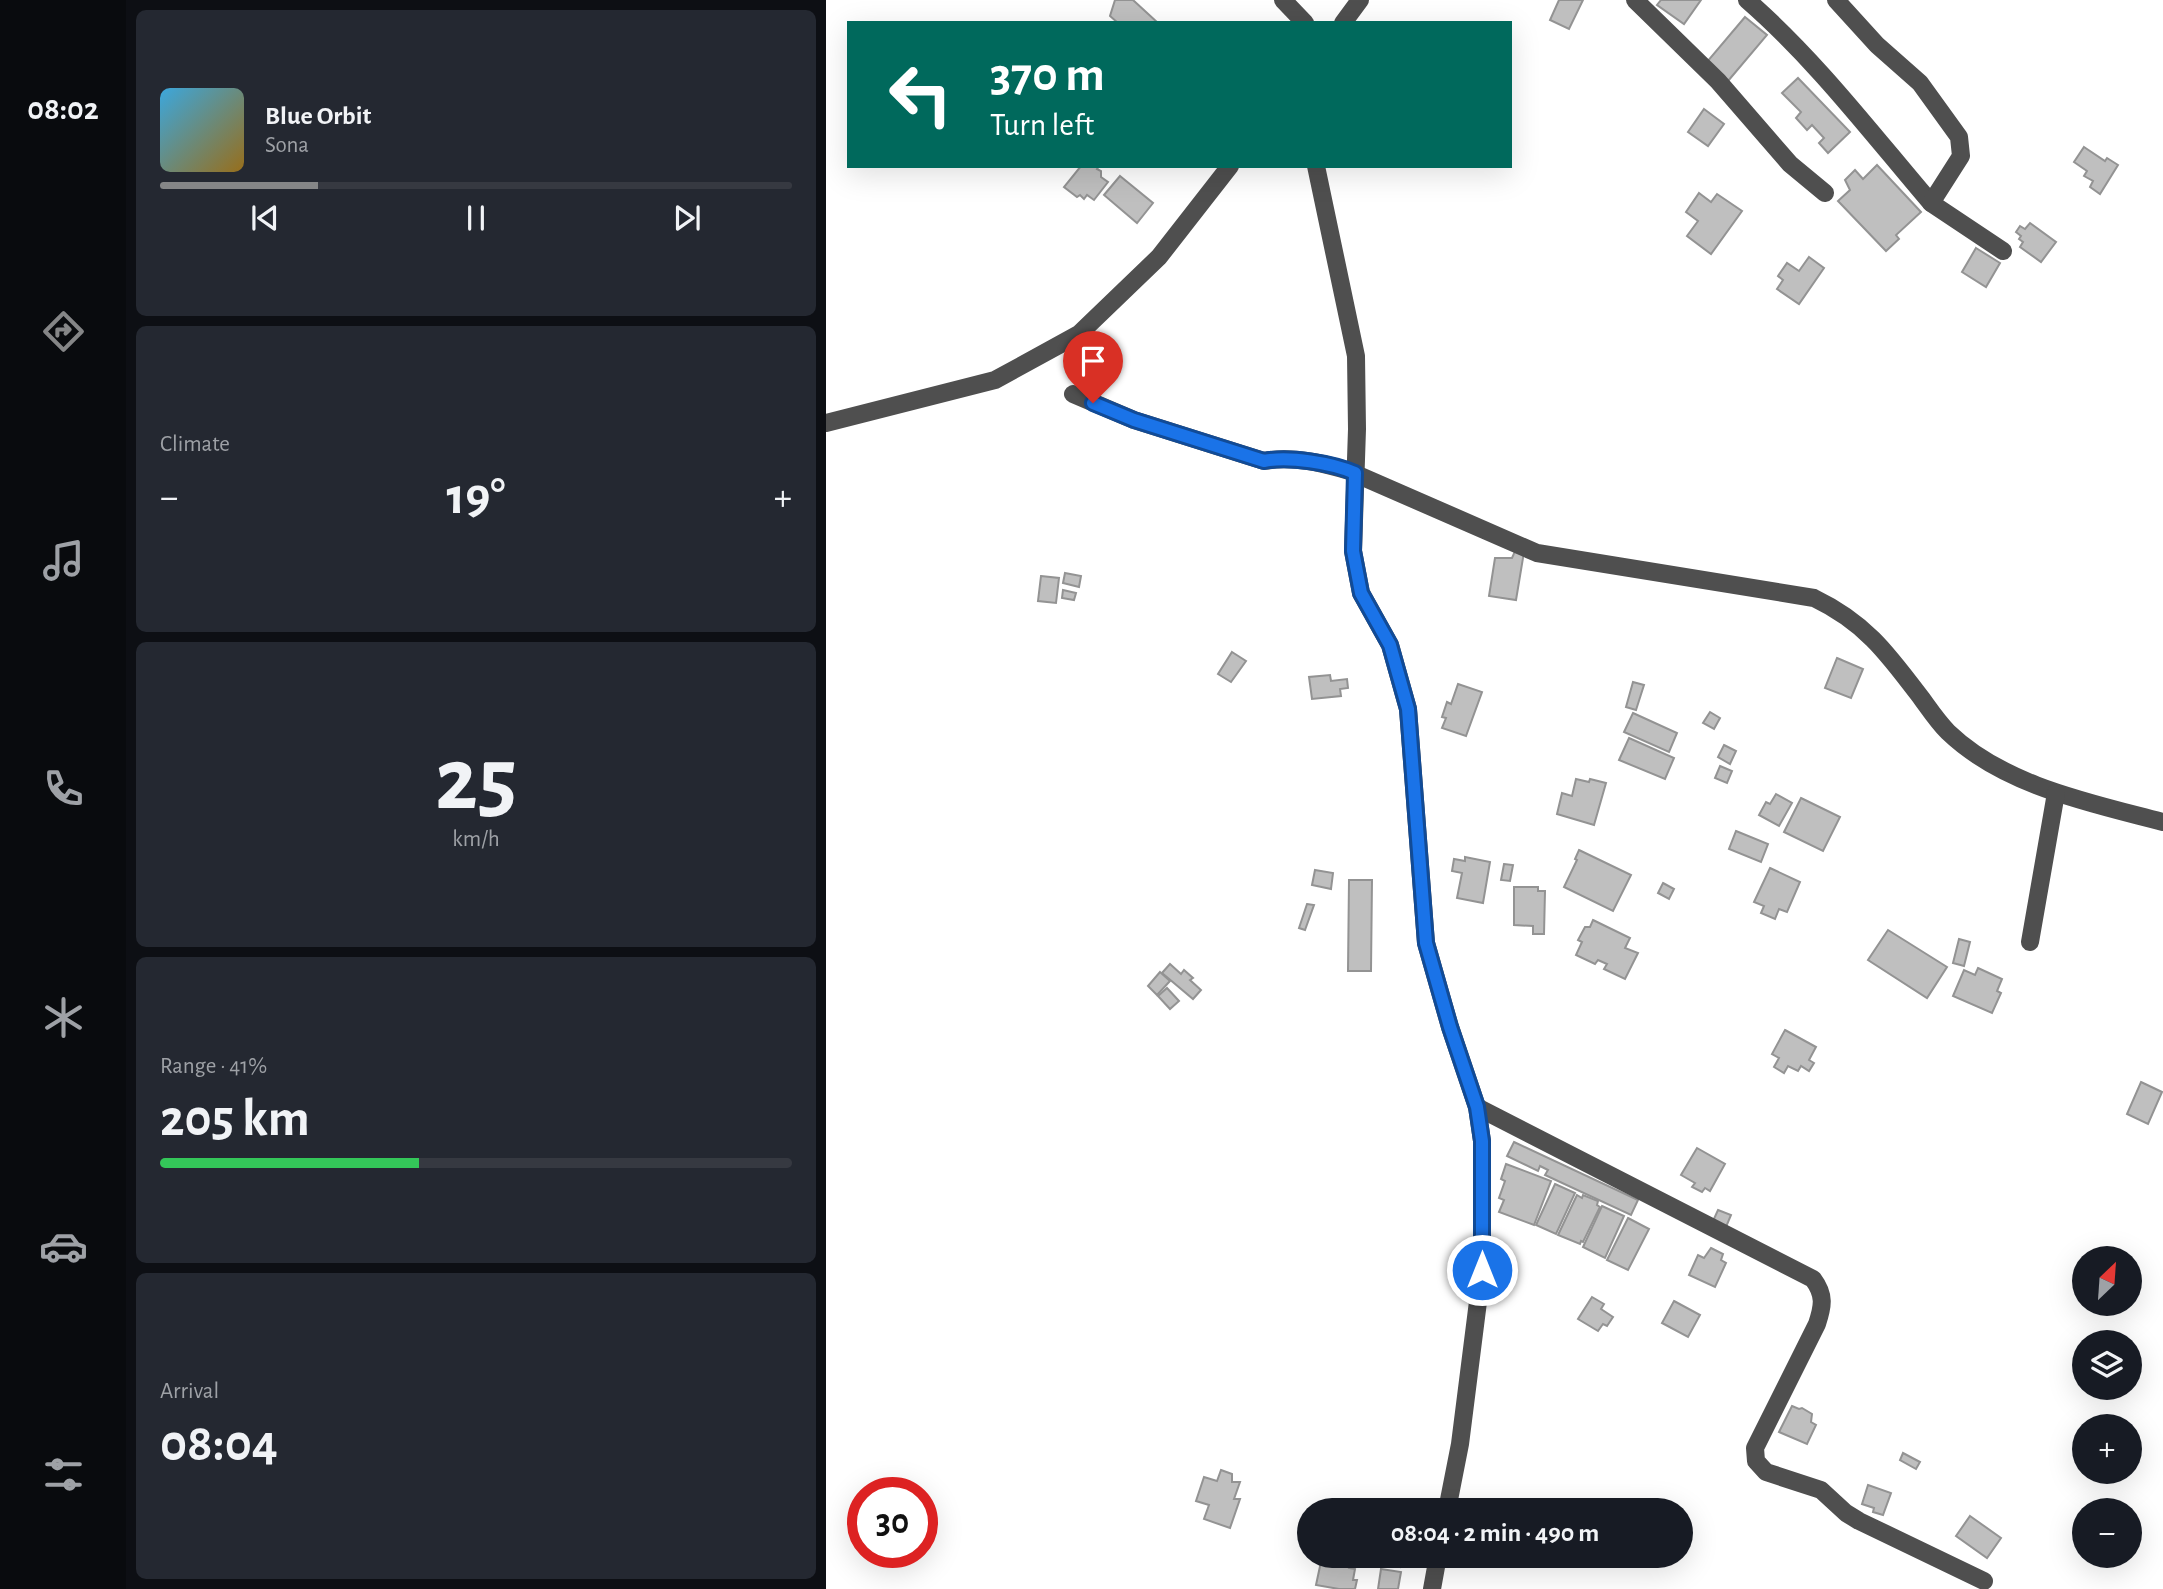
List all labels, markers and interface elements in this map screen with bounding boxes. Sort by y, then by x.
icon: left [875,49,966,140]
text: 370 m [990,51,1105,100]
text: 08:02 [27,93,99,125]
text: Blue Orbit [265,103,371,129]
text: Turn left [990,109,1094,141]
text: Sona [265,134,309,157]
icon: previous [246,199,284,237]
icon: pause [457,199,495,237]
icon: next [668,199,706,237]
icon: directions [39,307,88,356]
pin [1063,331,1123,403]
icon: arrive [1074,342,1112,380]
text: Climate [160,433,230,456]
text: 19° [446,471,506,523]
text: − [160,479,178,517]
text: + [774,479,792,517]
icon: music [39,536,88,585]
text: 25 [435,735,517,826]
icon: phone [39,764,88,813]
text: km/h [452,828,500,851]
icon: climate [39,993,88,1042]
text: Range · 41% [160,1055,267,1078]
text: 205 km [160,1093,310,1145]
icon: car [39,1222,88,1271]
position arrow [1445,1233,1519,1307]
north arrow [2072,1246,2142,1316]
map controls [2072,1246,2142,1568]
button: layers [2072,1330,2142,1400]
text: Arrival [160,1380,219,1403]
button: + [2072,1414,2142,1484]
text: 08:04 [160,1418,278,1470]
icon: filters [39,1450,88,1499]
speed limit sign: 30 [847,1477,938,1568]
button: − [2072,1498,2142,1568]
text: 08:04 · 2 min · 490 m [1391,1520,1599,1546]

